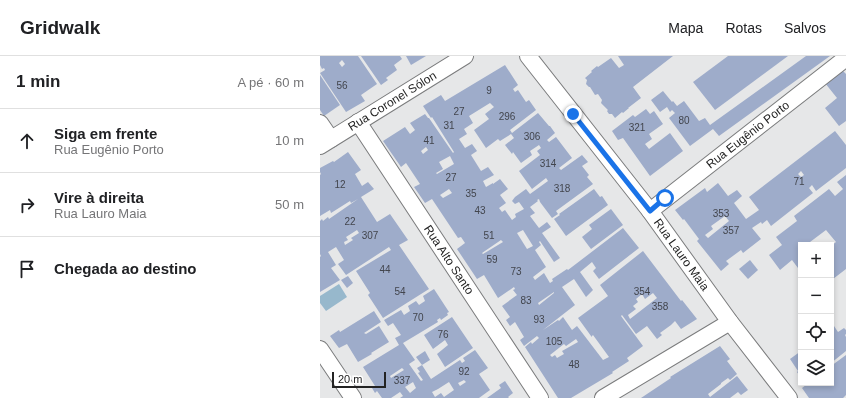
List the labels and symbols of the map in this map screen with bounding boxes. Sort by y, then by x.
street label: Rua Coronel Sólon [345,68,439,134]
house number: 56 [336,80,348,91]
house number: 9 [486,85,492,96]
street label: Rua Eugênio Porto [703,98,792,171]
route end [564,105,582,123]
house number: 27 [453,106,465,117]
house number: 296 [499,111,516,122]
house number: 80 [678,115,690,126]
house number: 31 [443,120,455,131]
house number: 321 [629,122,646,133]
house number: 306 [524,131,541,142]
house number: 41 [423,135,435,146]
house number: 314 [540,158,557,169]
house number: 27 [445,172,457,183]
house number: 71 [793,176,805,187]
house number: 12 [334,179,346,190]
house number: 318 [554,183,571,194]
house number: 35 [465,188,477,199]
route start [656,189,674,207]
house number: 43 [474,205,486,216]
house number: 353 [713,208,730,219]
house number: 22 [344,216,356,227]
street label: Rua Lauro Maia [651,216,712,294]
street label: Rua Alto Santo [421,222,477,297]
house number: 357 [723,225,740,236]
house number: 307 [362,230,379,241]
house number: 51 [483,230,495,241]
house number: 59 [486,254,498,265]
house number: 44 [379,264,391,275]
house number: 73 [510,266,522,277]
house number: 54 [394,286,406,297]
house number: 354 [634,286,651,297]
house number: 83 [520,295,532,306]
house number: 358 [652,301,669,312]
house number: 70 [412,312,424,323]
house number: 93 [533,314,545,325]
house number: 76 [437,329,449,340]
house number: 105 [546,336,563,347]
house number: 48 [568,359,580,370]
house number: 92 [458,366,470,377]
scale bar [332,370,386,389]
house number: 337 [394,375,411,386]

